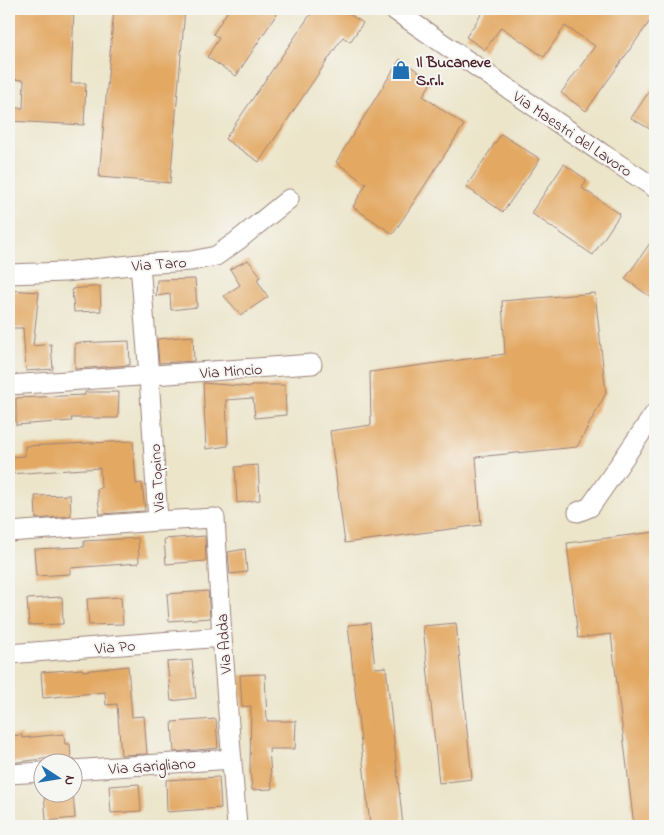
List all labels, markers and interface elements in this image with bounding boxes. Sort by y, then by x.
place label: Il Bucaneve S.r.l. [416,51,492,93]
shop icon: Il Bucaneve S.r.l. [390,59,412,81]
street label: Via Maestri del Lavoro [506,85,637,184]
street label: Via Taro [130,251,187,279]
street label: Via Mincio [198,358,263,386]
street label: Via Topino [144,443,172,514]
street label: Via Adda [211,613,239,676]
street label: Via Po [93,634,136,662]
north arrow [32,752,82,802]
street label: Via Garigliano [107,752,197,782]
text: N [58,774,81,787]

